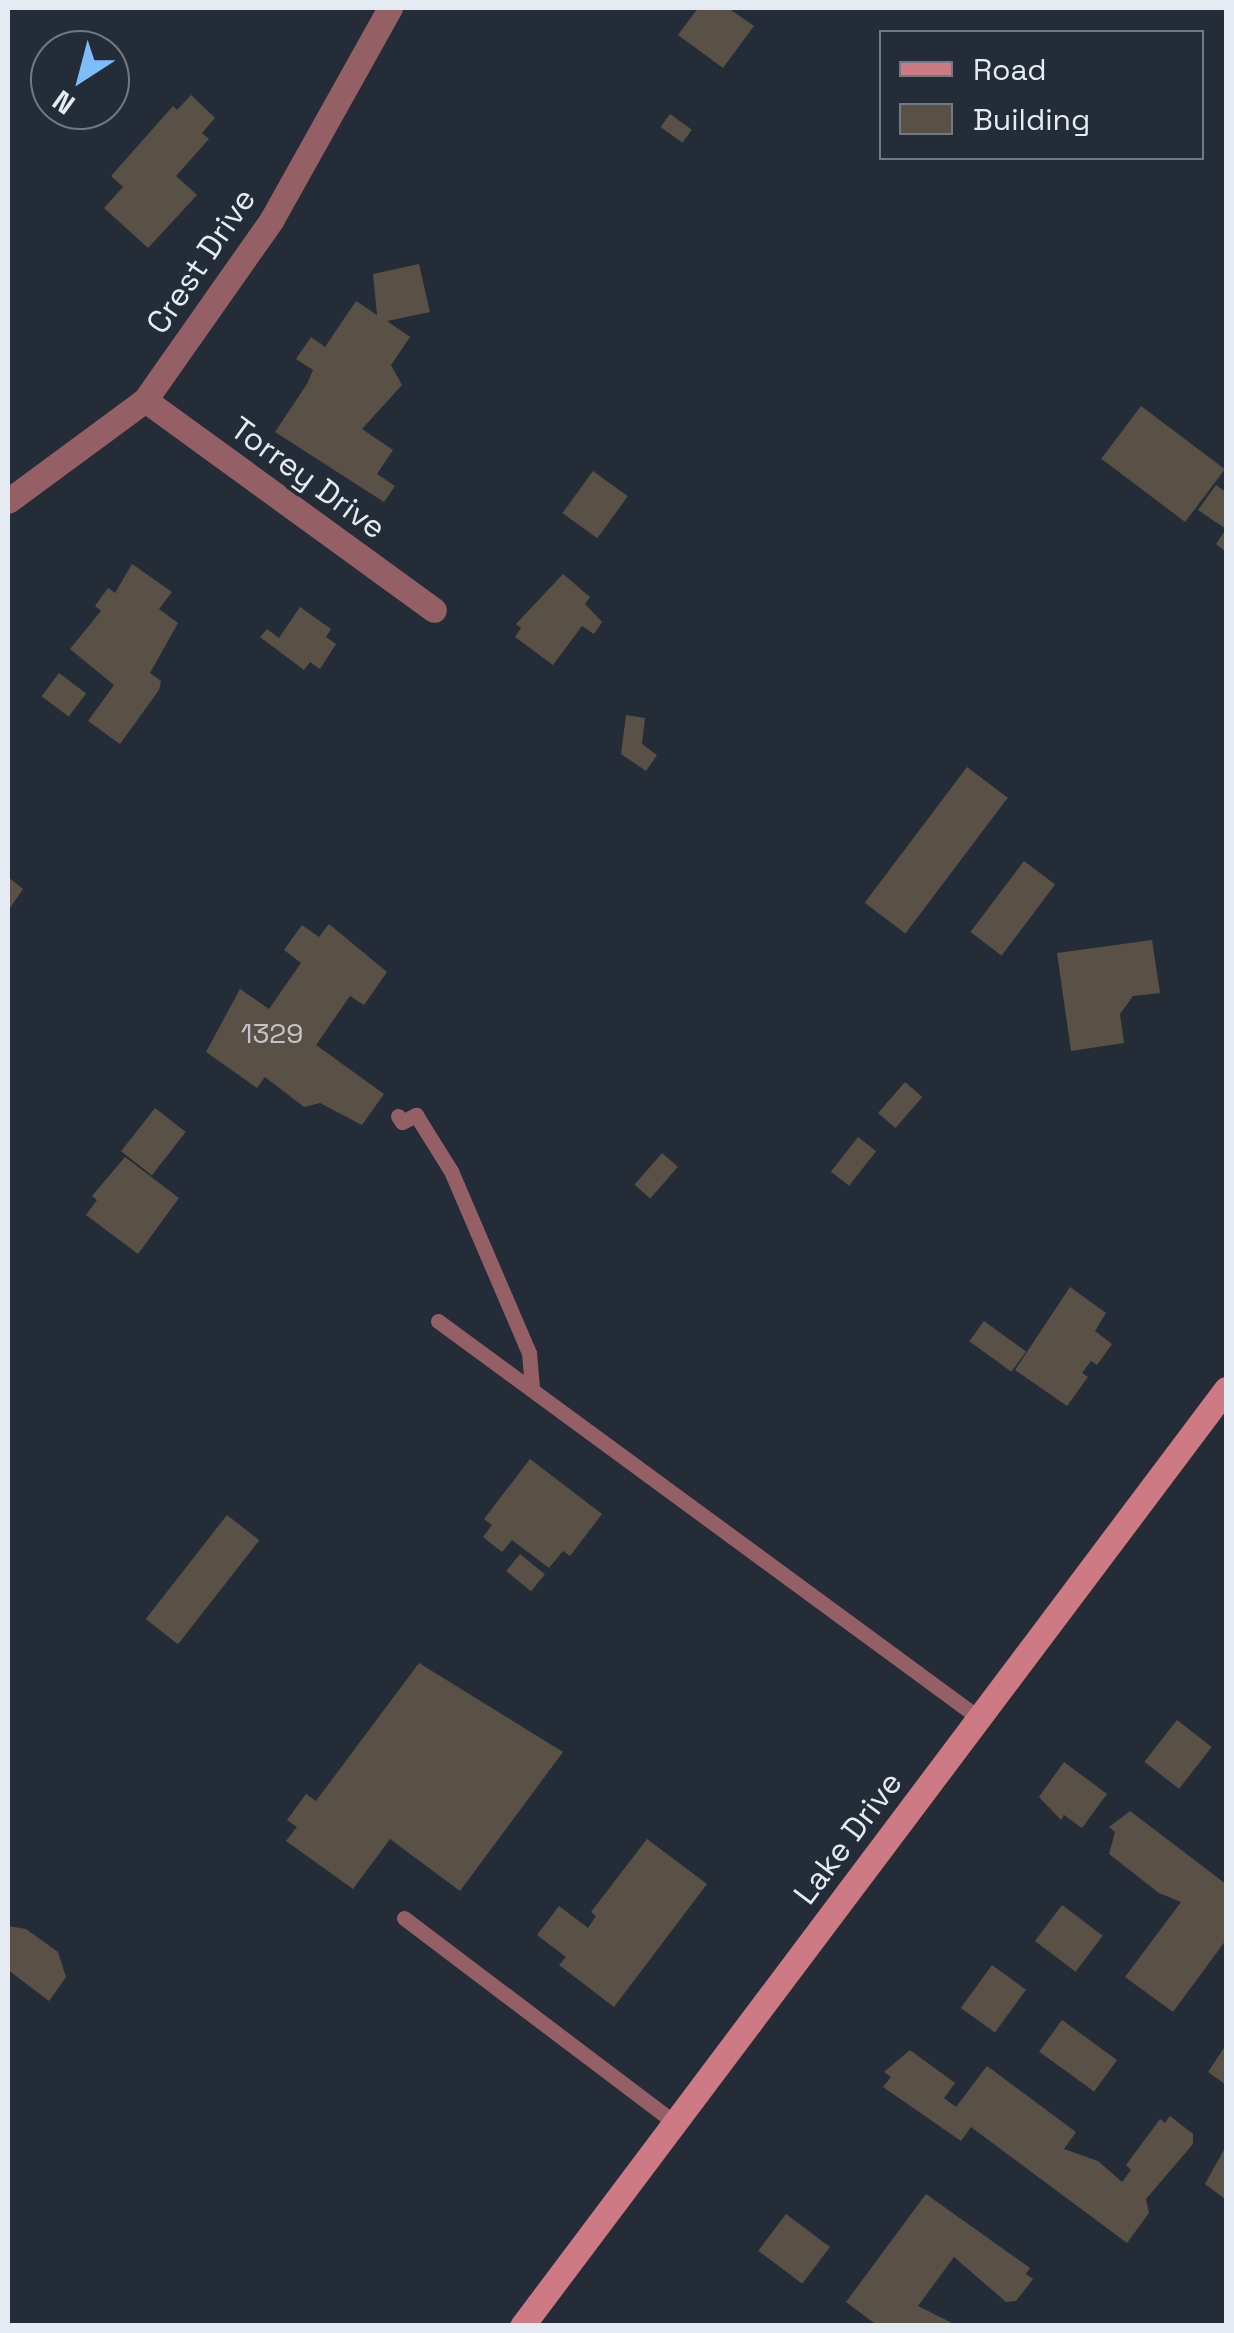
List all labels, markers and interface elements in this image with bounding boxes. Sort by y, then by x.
north arrow [30,30,130,130]
legend [879,30,1204,160]
text: Road [973,50,1047,89]
text: N [45,83,82,123]
text: Building [973,100,1090,139]
street label: Crest Drive [138,181,264,341]
street label: Torrey Drive [223,409,393,547]
house number: 1329 [241,1016,303,1050]
street label: Lake Drive [786,1764,910,1912]

